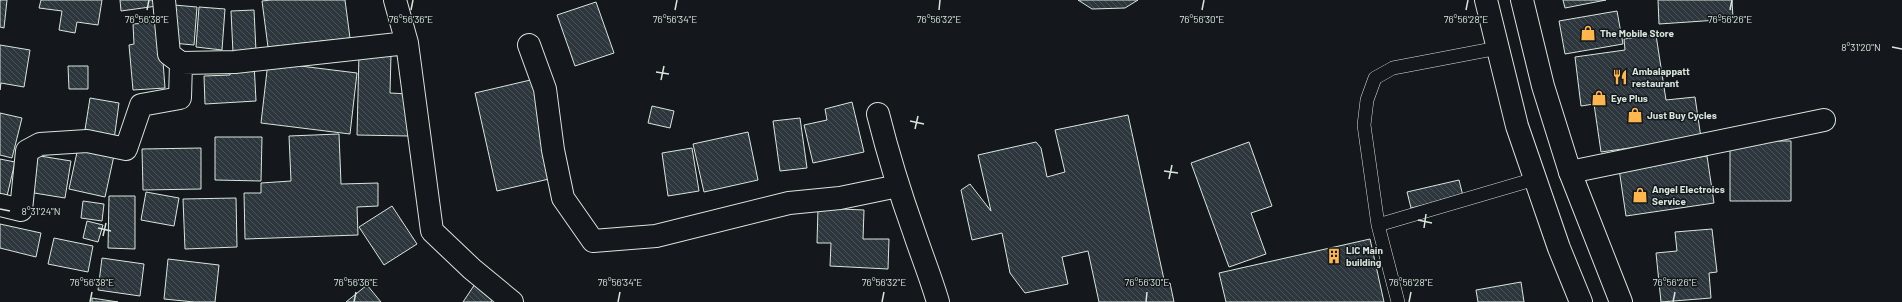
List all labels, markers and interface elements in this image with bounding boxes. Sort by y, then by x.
text: 76°56'38"E [125,13,169,25]
text: 76°56'36"E [389,13,433,25]
text: 76°56'34"E [653,13,697,25]
text: 76°56'32"E [917,13,961,25]
text: 76°56'30"E [1180,13,1224,25]
text: 76°56'28"E [1444,13,1488,25]
text: 76°56'26"E [1708,13,1752,25]
shop icon: The Mobile Store [1579,24,1597,42]
place label: The Mobile Store [1600,27,1675,39]
text: 8°31'20"N [1841,41,1881,53]
place label: Ambalappatt restaurant [1632,65,1690,89]
restaurant icon: Ambalappatt restaurant [1611,68,1629,86]
shop icon: Eye Plus [1590,89,1608,107]
place label: Eye Plus [1611,92,1648,104]
shop icon: Just Buy Cycles [1626,106,1644,124]
place label: Just Buy Cycles [1647,109,1717,121]
place label: Angel Electroics Service [1652,183,1725,207]
shop icon: Angel Electroics Service [1631,186,1649,204]
text: 8°31'24"N [21,205,61,217]
place label: LIC Main building [1346,244,1383,268]
building icon: LIC Main building [1325,247,1343,265]
text: 76°56'38"E [70,276,114,288]
text: 76°56'36"E [334,276,378,288]
text: 76°56'34"E [598,276,642,288]
text: 76°56'32"E [862,276,906,288]
text: 76°56'30"E [1125,276,1169,288]
text: 76°56'28"E [1389,276,1433,288]
text: 76°56'26"E [1653,276,1697,288]

